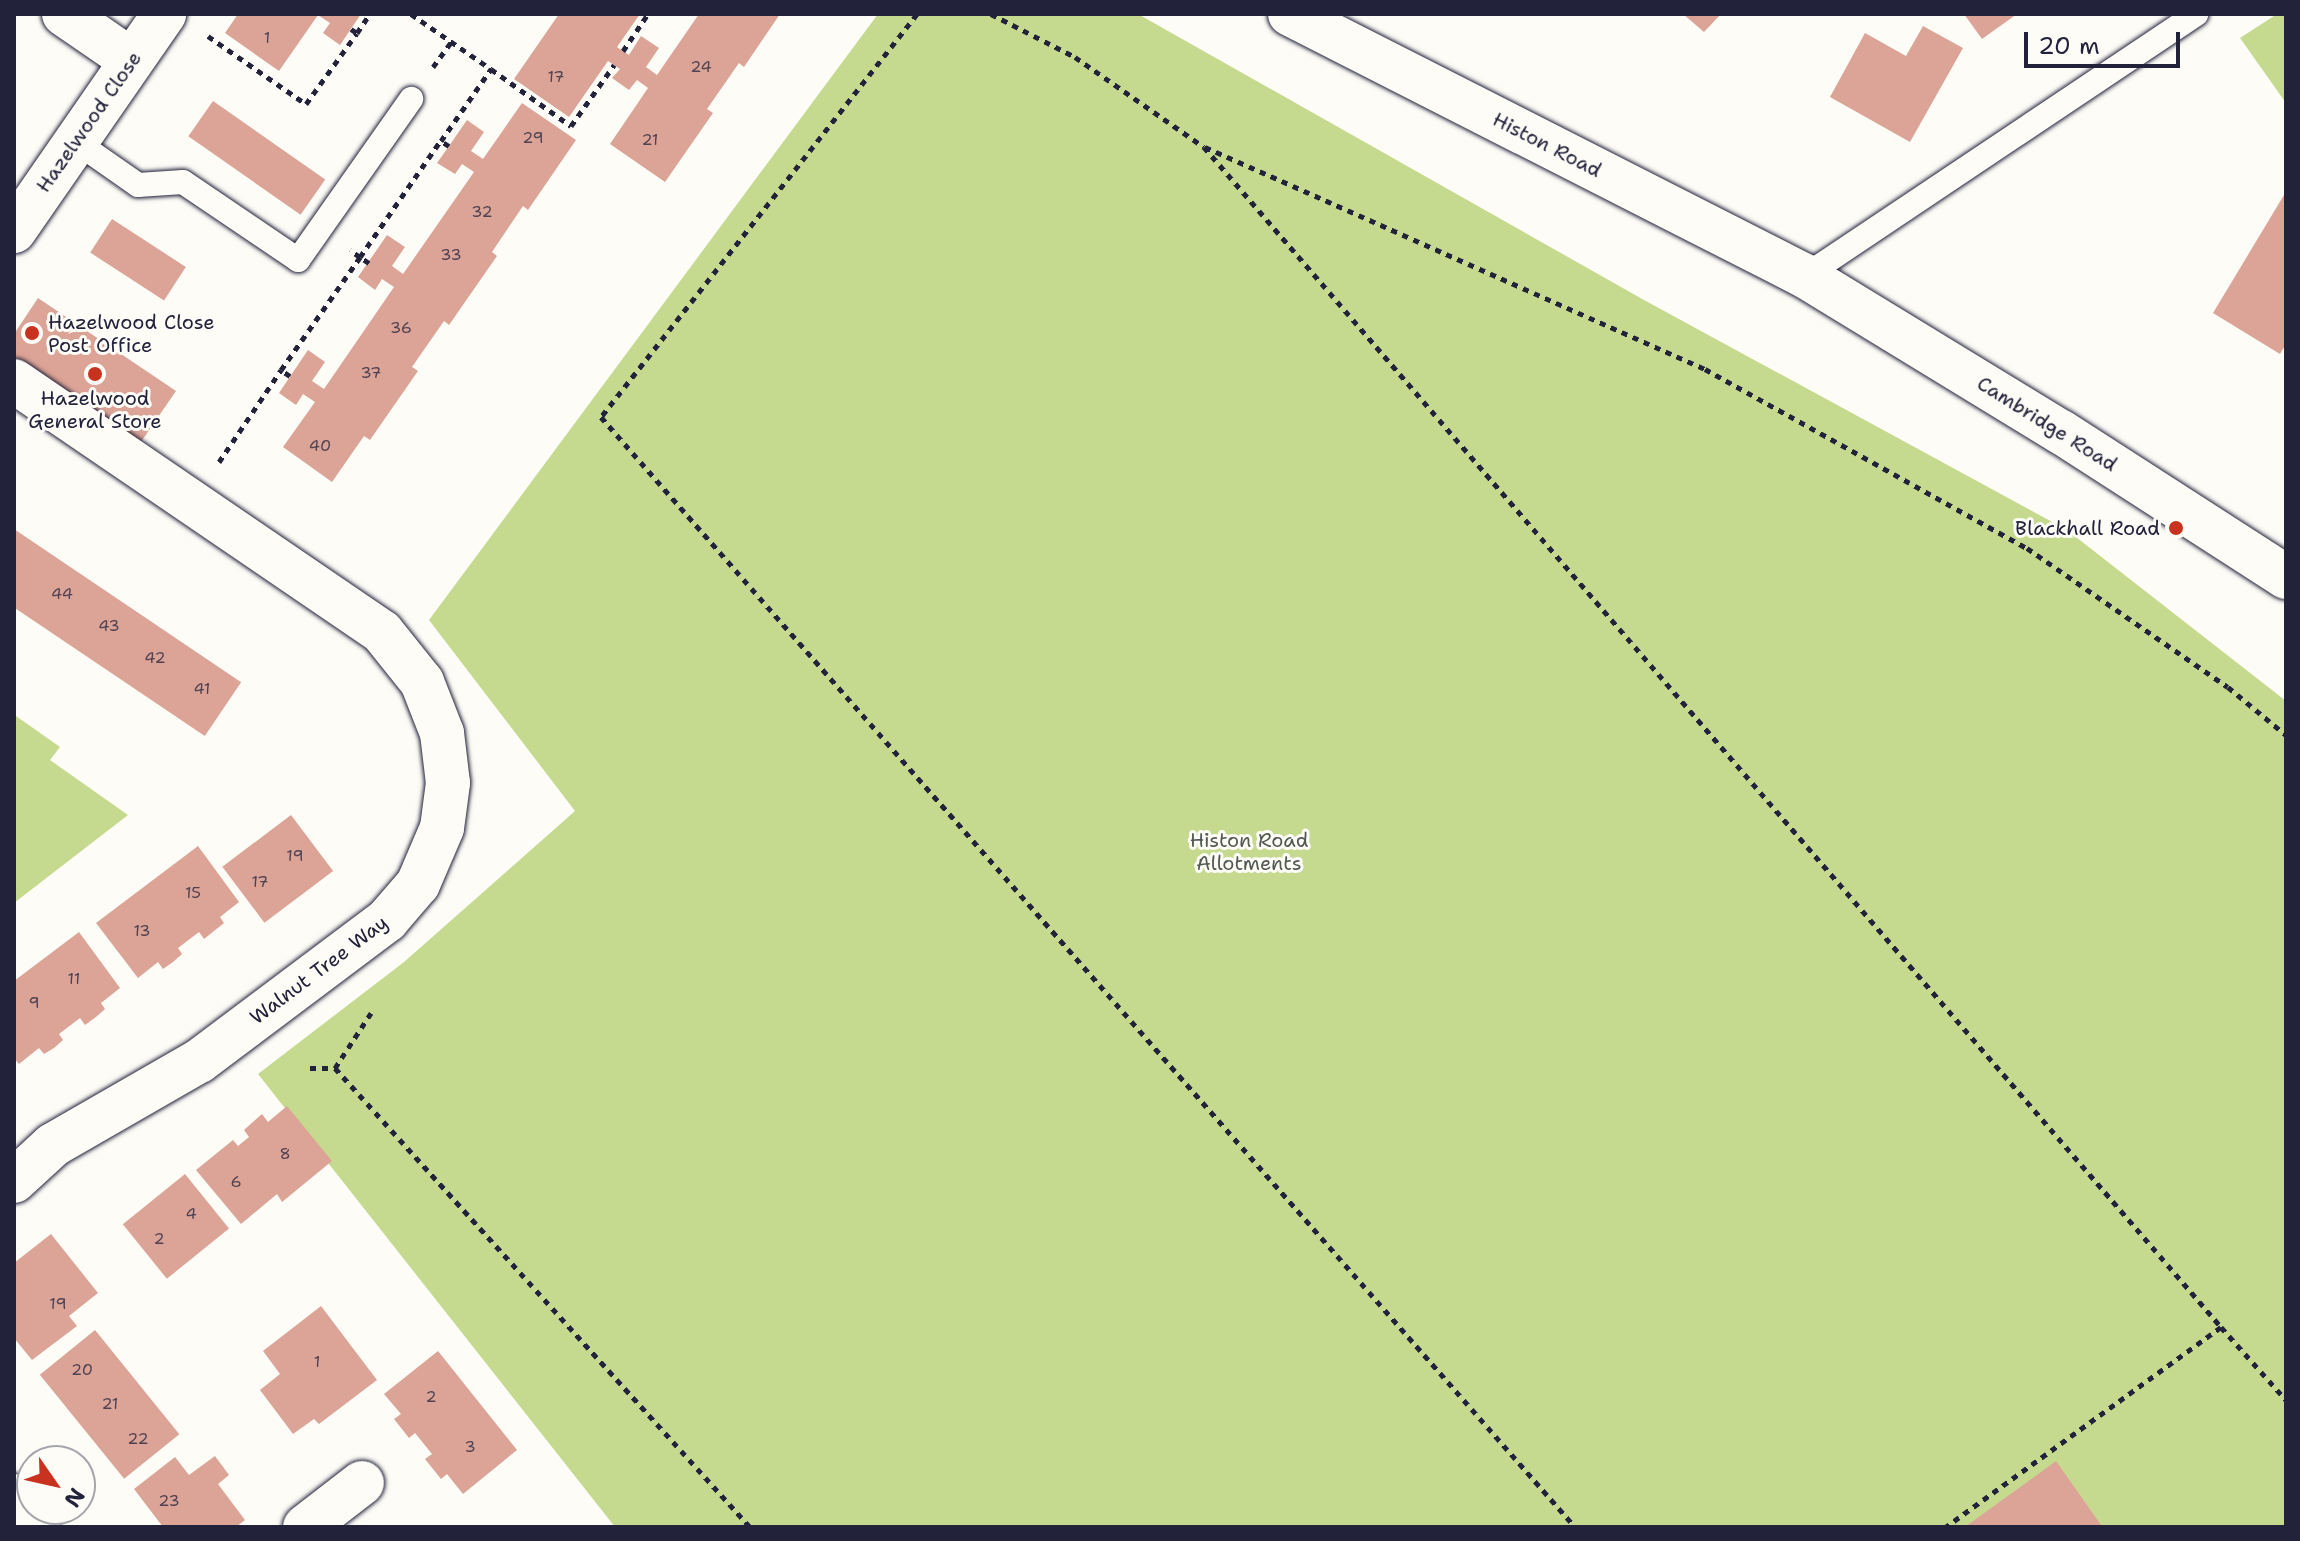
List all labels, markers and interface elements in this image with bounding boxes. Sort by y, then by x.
scale bar [2028,16,2184,66]
house number: 1 [264,28,270,48]
text: 20 m [2038,30,2100,62]
street label: Hazelwood Close [31,47,147,197]
house number: 24 [690,57,712,77]
house number: 17 [547,67,565,87]
street label: Histon Road [1489,107,1605,183]
house number: 29 [522,128,544,148]
house number: 21 [641,130,659,150]
house number: 32 [471,202,493,222]
house number: 33 [440,245,462,265]
place label: Hazelwood Close Post Office [48,310,215,357]
house number: 36 [390,318,412,338]
marker: Hazelwood Close Post Office [23,324,41,342]
house number: 37 [360,363,382,383]
marker: Hazelwood General Store [86,365,104,383]
street label: Cambridge Road [1973,371,2121,477]
place label: Hazelwood General Store [28,386,162,433]
house number: 40 [309,436,331,456]
place label: Blackhall Road [2015,516,2160,540]
marker: Blackhall Road [2167,519,2185,537]
house number: 44 [51,584,73,604]
house number: 43 [98,616,120,636]
house number: 42 [144,648,166,668]
house number: 41 [193,679,211,699]
park label: Histon Road Allotments [1190,829,1308,876]
house number: 19 [286,846,304,866]
house number: 17 [251,872,269,892]
house number: 15 [185,883,201,903]
street label: Walnut Tree Way [245,910,393,1030]
house number: 13 [133,921,151,941]
house number: 11 [68,969,80,989]
house number: 9 [28,993,40,1013]
house number: 8 [279,1144,291,1164]
house number: 6 [230,1172,242,1192]
house number: 4 [185,1204,197,1224]
house number: 2 [153,1229,165,1249]
house number: 19 [49,1294,67,1314]
house number: 1 [314,1352,320,1372]
house number: 20 [71,1360,93,1380]
house number: 2 [425,1387,437,1407]
house number: 21 [101,1394,119,1414]
house number: 22 [127,1429,149,1449]
house number: 3 [464,1437,476,1457]
north arrow [16,1445,96,1525]
text: N [58,1482,92,1513]
house number: 23 [158,1491,180,1511]

